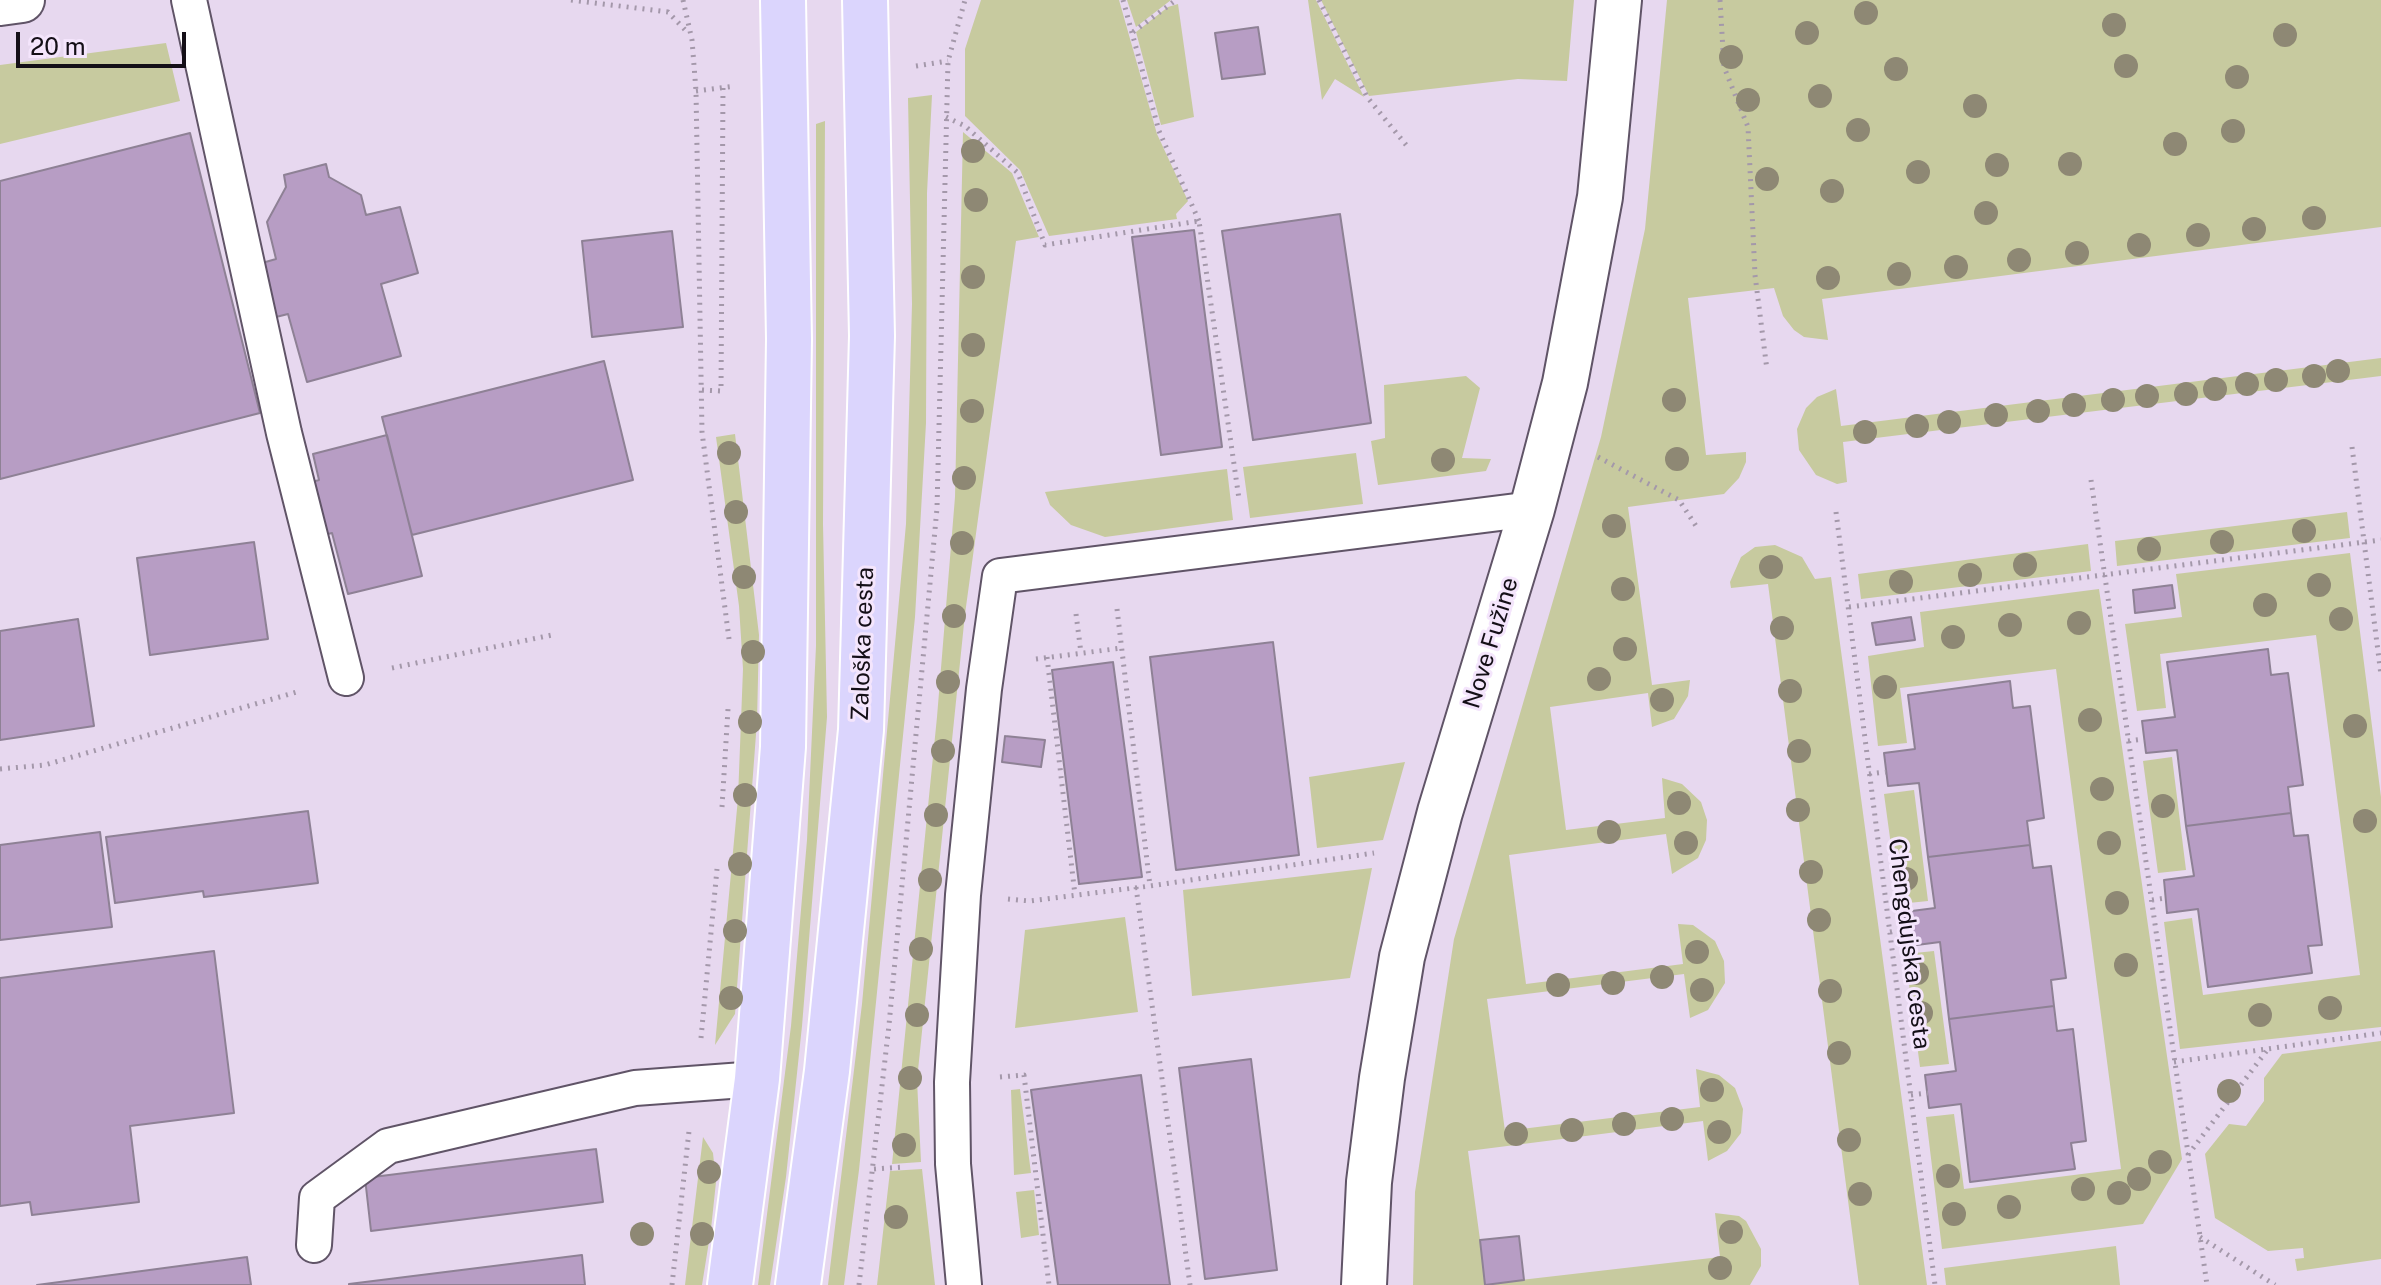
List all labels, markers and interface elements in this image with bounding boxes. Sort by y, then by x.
scale bar [20,16,190,66]
text: 20 m [30,32,86,60]
street label: Zaloška cesta [846,566,880,722]
street label: Nove Fužine [1457,574,1525,712]
street label: Chengdujska cesta [1882,837,1936,1051]

